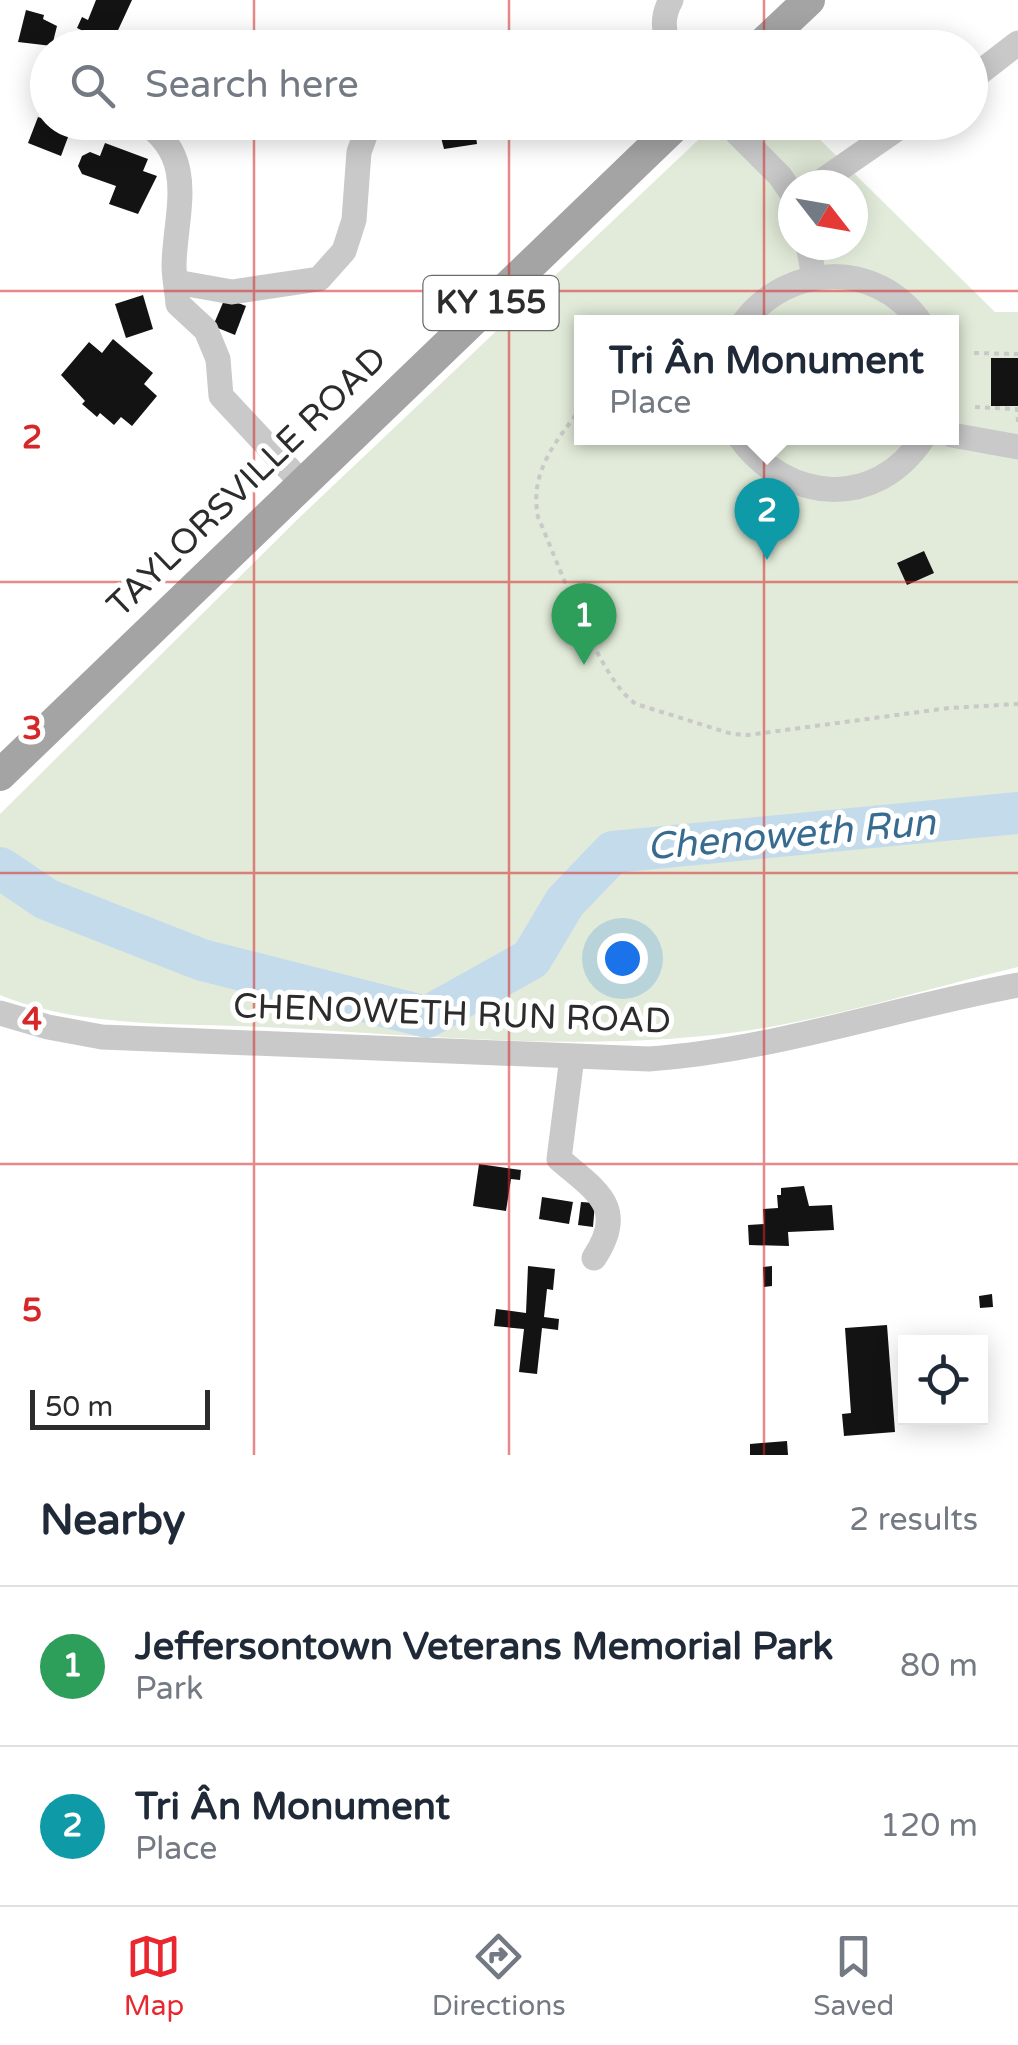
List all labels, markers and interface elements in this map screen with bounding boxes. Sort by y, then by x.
search box [30,30,988,140]
icon: search [65,58,120,113]
text: Search here [145,62,359,108]
north arrow [778,170,868,260]
road number: KY 155 [424,276,558,330]
popup [574,315,959,445]
street label: TAYLORSVILLE ROAD [99,338,395,626]
text: Tri Ân Monument [609,338,924,384]
text: Place [609,384,691,422]
text: 2 [22,419,42,457]
pin: 2 [734,478,800,560]
pin: 1 [552,582,616,665]
text: 3 [22,710,42,748]
water label: Chenoweth Run [645,799,938,871]
your location [597,933,648,984]
street label: CHENOWETH RUN ROAD [232,985,672,1043]
text: 4 [22,1001,42,1039]
text: 5 [22,1292,42,1330]
map controls [898,1335,988,1425]
button: locate [898,1335,988,1425]
scale bar [30,1385,210,1430]
text: 50 m [45,1390,113,1424]
text: Nearby [40,1495,185,1546]
text: 2 results [849,1501,978,1539]
text: Jeffersontown Veterans Memorial Park [135,1624,833,1670]
text: 1 [62,1647,83,1685]
text: 80 m [900,1647,978,1685]
text: Park [135,1670,203,1708]
text: Tri Ân Monument [135,1784,450,1830]
text: 2 [62,1807,83,1845]
text: 120 m [880,1807,978,1845]
text: Place [135,1830,217,1868]
tab: Map [124,1929,184,2023]
tab: Directions [432,1929,566,2023]
tab: Saved [813,1929,894,2023]

